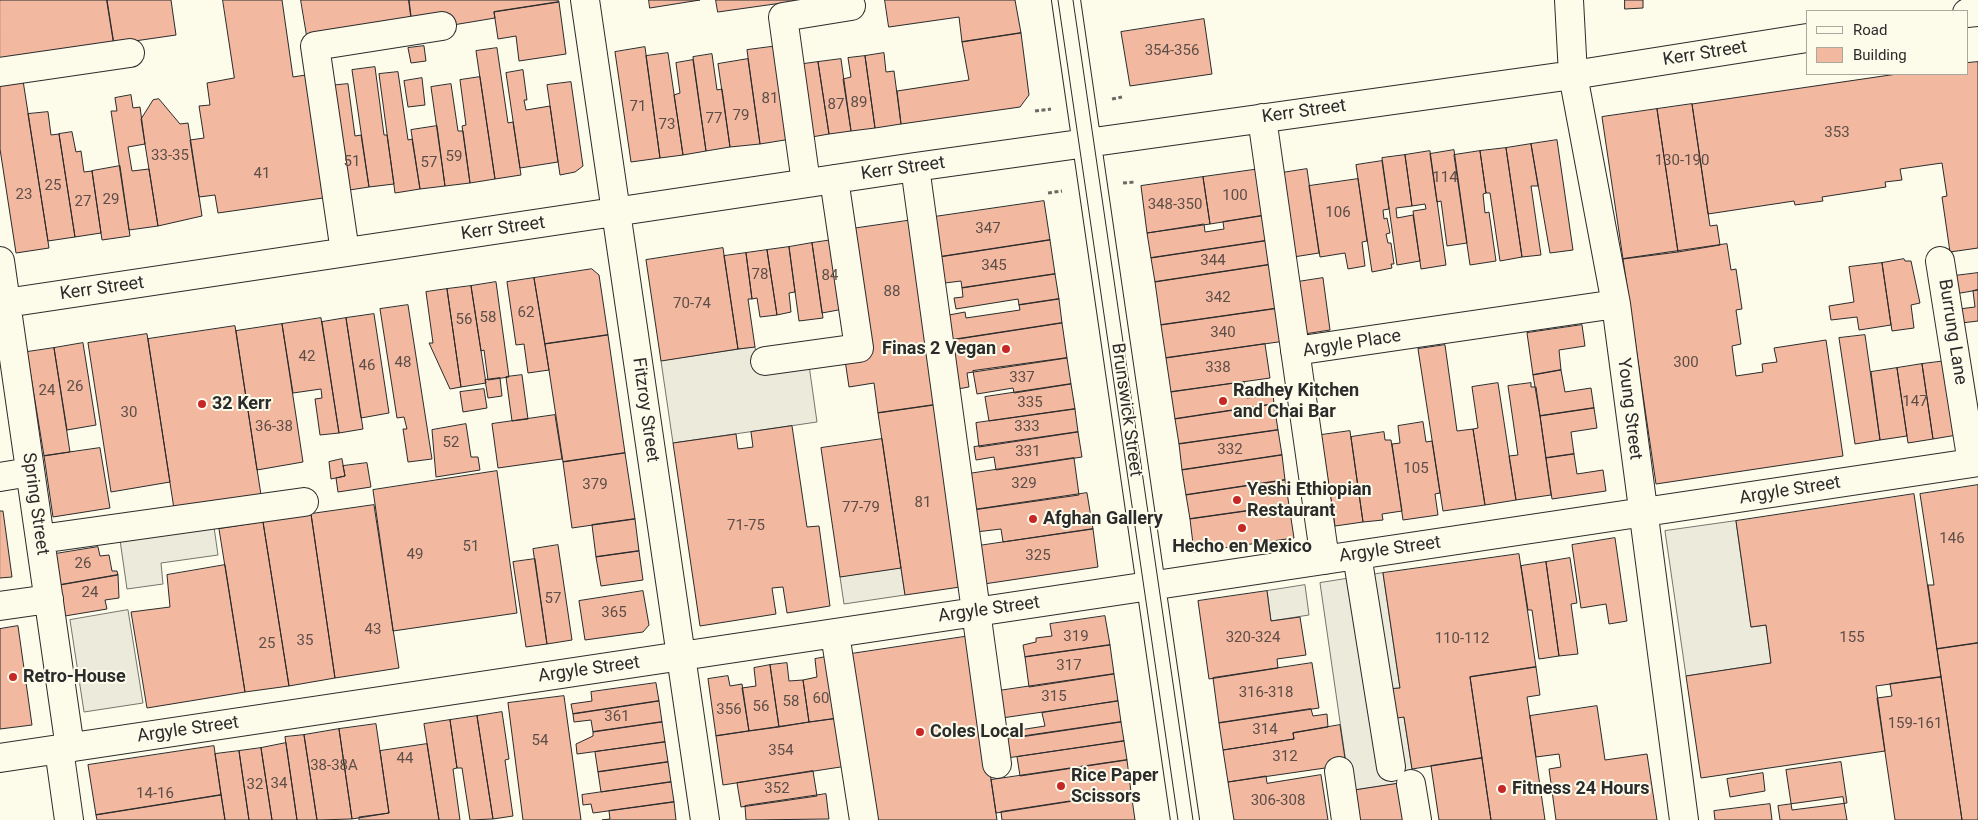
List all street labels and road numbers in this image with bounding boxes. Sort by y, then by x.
street label: Kerr Street [1661,37,1749,71]
street label: Kerr Street [1261,95,1347,129]
street label: Kerr Street [860,152,946,186]
street label: Kerr Street [460,212,546,246]
street label: Kerr Street [59,272,145,306]
street label: Burrung Lane [1933,278,1971,386]
street label: Argyle Place [1301,326,1403,362]
street label: Brunswick Street [1106,342,1146,478]
street label: Fitzroy Street [627,356,663,464]
street label: Young Street [1612,357,1646,461]
street label: Spring Street [17,451,53,557]
street label: Argyle Street [1738,472,1842,510]
street label: Argyle Street [1338,532,1442,568]
street label: Argyle Street [937,592,1041,628]
street label: Argyle Street [537,652,641,688]
street label: Argyle Street [136,712,240,748]

